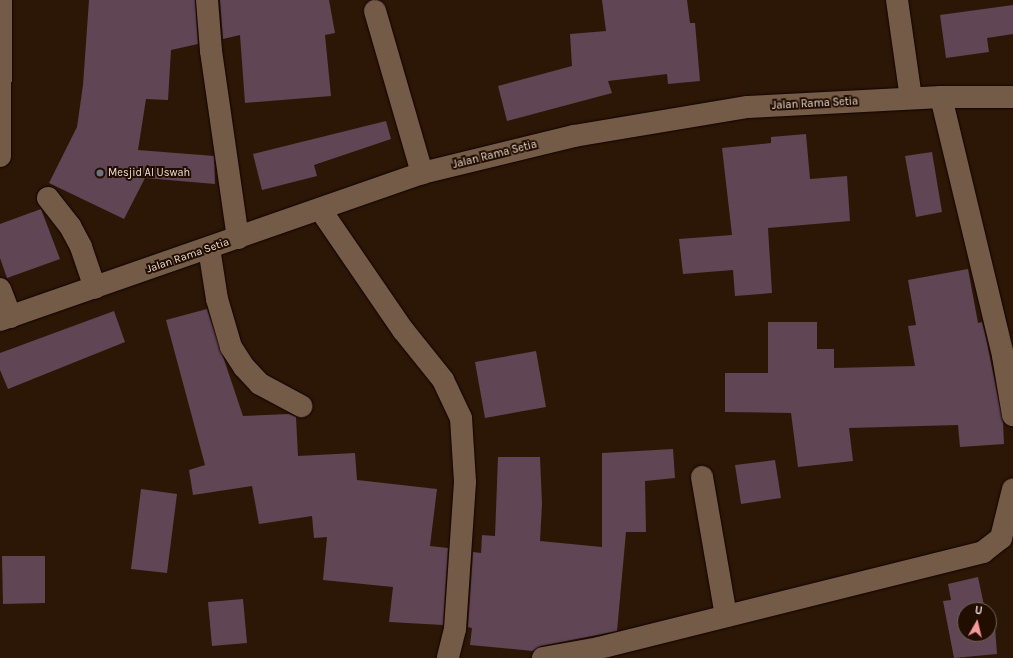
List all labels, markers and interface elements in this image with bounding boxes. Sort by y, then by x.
street label: Jalan Rama Setia [772,95,858,113]
street label: Jalan Rama Setia [451,138,539,172]
place label: Mesjid Al Uswah [108,166,190,180]
marker: Mesjid Al Uswah [95,168,105,178]
street label: Jalan Rama Setia [145,236,231,276]
north arrow [957,602,997,642]
text: U [974,604,983,618]

